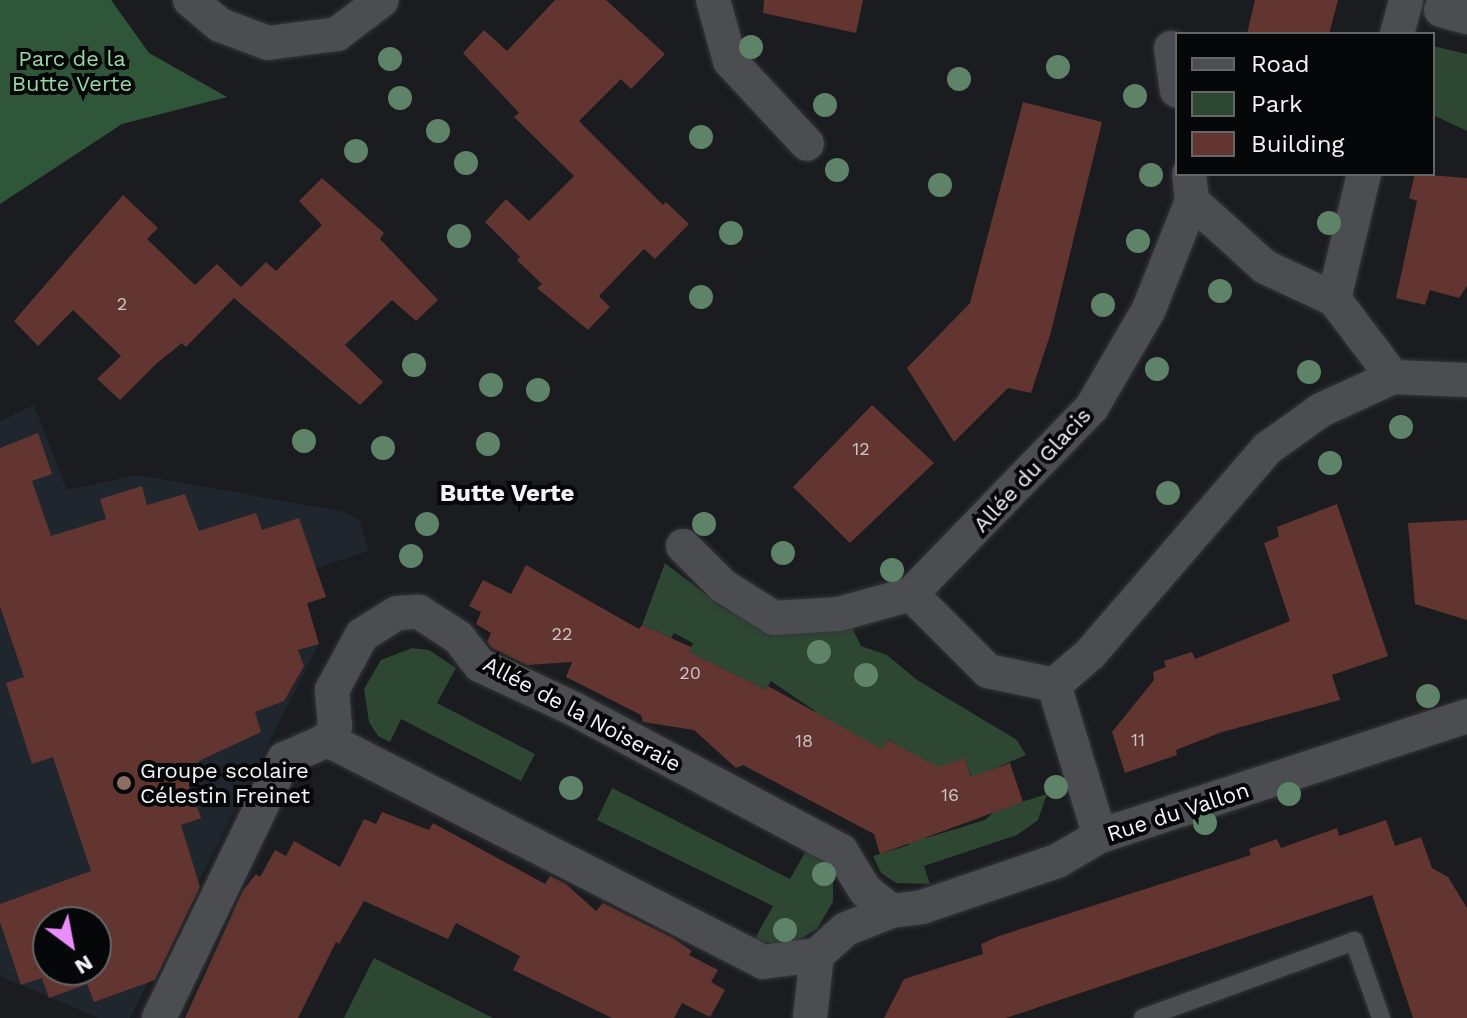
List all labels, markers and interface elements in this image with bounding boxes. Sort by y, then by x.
legend [1175,32,1435,176]
park label: Parc de la Butte Verte [11,45,133,96]
text: Road [1251,50,1310,78]
text: Park [1251,90,1303,118]
text: Building [1251,130,1344,158]
house number: 2 [117,293,127,315]
street label: Allée du Glacis [968,402,1096,538]
house number: 12 [852,438,870,460]
district label: Butte Verte [439,480,575,508]
house number: 22 [552,623,572,645]
street label: Allée de la Noiseraie [478,651,686,777]
house number: 20 [679,662,701,684]
house number: 11 [1131,729,1145,751]
house number: 18 [795,730,813,752]
place label: Groupe scolaire Célestin Freinet [140,757,310,808]
marker: Groupe scolaire Célestin Freinet [115,774,133,792]
street label: Rue du Vallon [1103,776,1253,848]
house number: 16 [941,784,959,806]
north arrow [32,906,112,986]
text: N [70,950,97,980]

